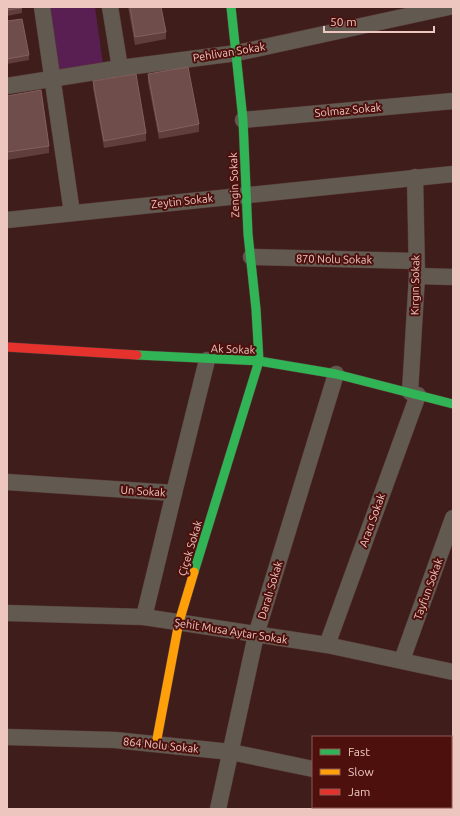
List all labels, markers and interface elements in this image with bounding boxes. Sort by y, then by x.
scale bar [324,8,434,34]
text: 50 m [330,15,357,28]
street label: Pehlivan Sokak [192,40,266,64]
street label: Solmaz Sokak [314,101,382,119]
street label: Zengin Sokak [227,152,241,218]
street label: Zeytin Sokak [150,192,214,210]
street label: 870 Nolu Sokak [296,252,373,266]
street label: Kırgın Sokak [408,254,422,315]
street label: Ak Sokak [211,342,256,356]
street label: Un Sokak [120,483,166,499]
street label: Aracı Sokak [357,491,387,548]
street label: Çiçek Sokak [176,518,204,577]
street label: Tayfun Sokak [411,556,445,622]
street label: Daralı Sokak [255,559,285,621]
street label: Şehit Musa Aytar Sokak [174,616,289,646]
street label: 864 Nolu Sokak [123,735,200,755]
legend [312,736,452,808]
text: Fast [348,745,370,758]
text: Slow [348,765,374,778]
text: Jam [348,785,370,798]

